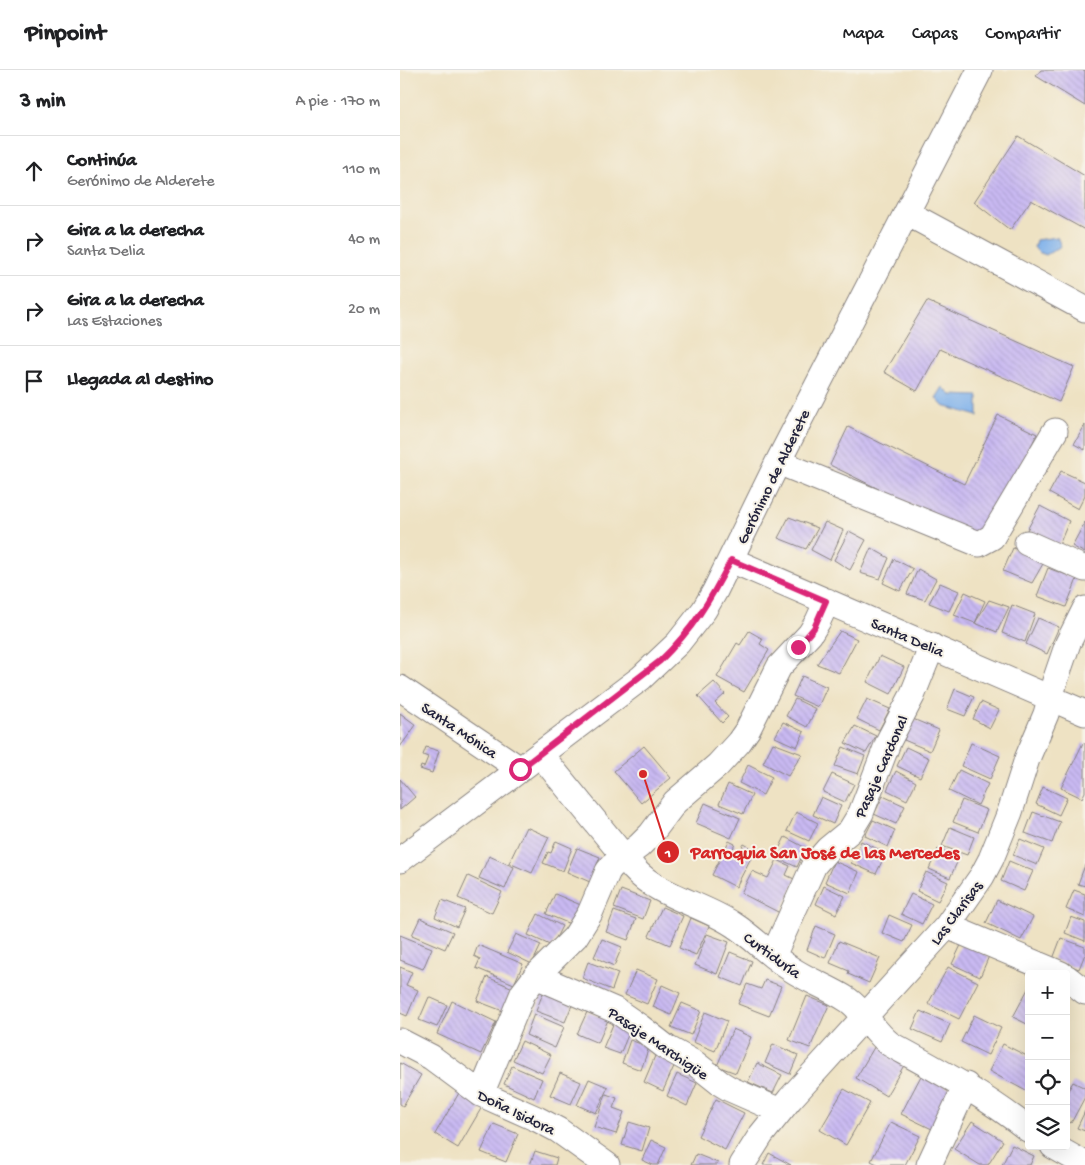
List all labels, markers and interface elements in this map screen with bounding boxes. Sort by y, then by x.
text: Pinpoint [25,20,106,49]
text: Mapa [843,24,884,45]
text: Capas [912,24,957,45]
text: Compartir [985,24,1060,45]
text: 3 min [20,90,65,115]
text: A pie · 170 m [296,93,380,112]
text: Continúa [67,150,137,173]
icon: ahead [20,157,48,185]
text: 110 m [343,161,380,180]
text: Gerónimo de Alderete [67,173,215,192]
text: Gira a la derecha [67,220,204,243]
icon: right [20,227,48,255]
text: 40 m [348,231,380,250]
text: Santa Delia [67,243,145,262]
text: Gira a la derecha [67,290,204,313]
icon: right [20,297,48,325]
text: 20 m [348,301,380,320]
text: Las Estaciones [67,313,162,332]
icon: arrive [20,367,48,395]
text: Llegada al destino [67,369,213,392]
street label: Gerónimo de Alderete [734,406,816,548]
street label: Santa Delia [867,615,947,664]
route end [787,636,810,659]
street label: Santa Mónica [416,699,501,765]
street label: Pasaje Cardonal [852,713,914,822]
route start [509,758,532,781]
callout: Parroquia San José de las Mercedes [655,835,969,868]
text: Parroquia San José de las Mercedes [690,844,961,865]
text: 1 [664,845,671,863]
street label: Las Clarisas [928,877,989,950]
street label: Curtiduría [738,930,804,985]
map controls [1025,970,1070,1150]
button: + [1025,970,1070,1015]
street label: Pasaje Marchigüe [602,1004,712,1086]
button: − [1025,1015,1070,1060]
button: locate [1025,1060,1070,1105]
street label: Doña Isidora [472,1087,559,1142]
button: layers [1025,1105,1070,1150]

